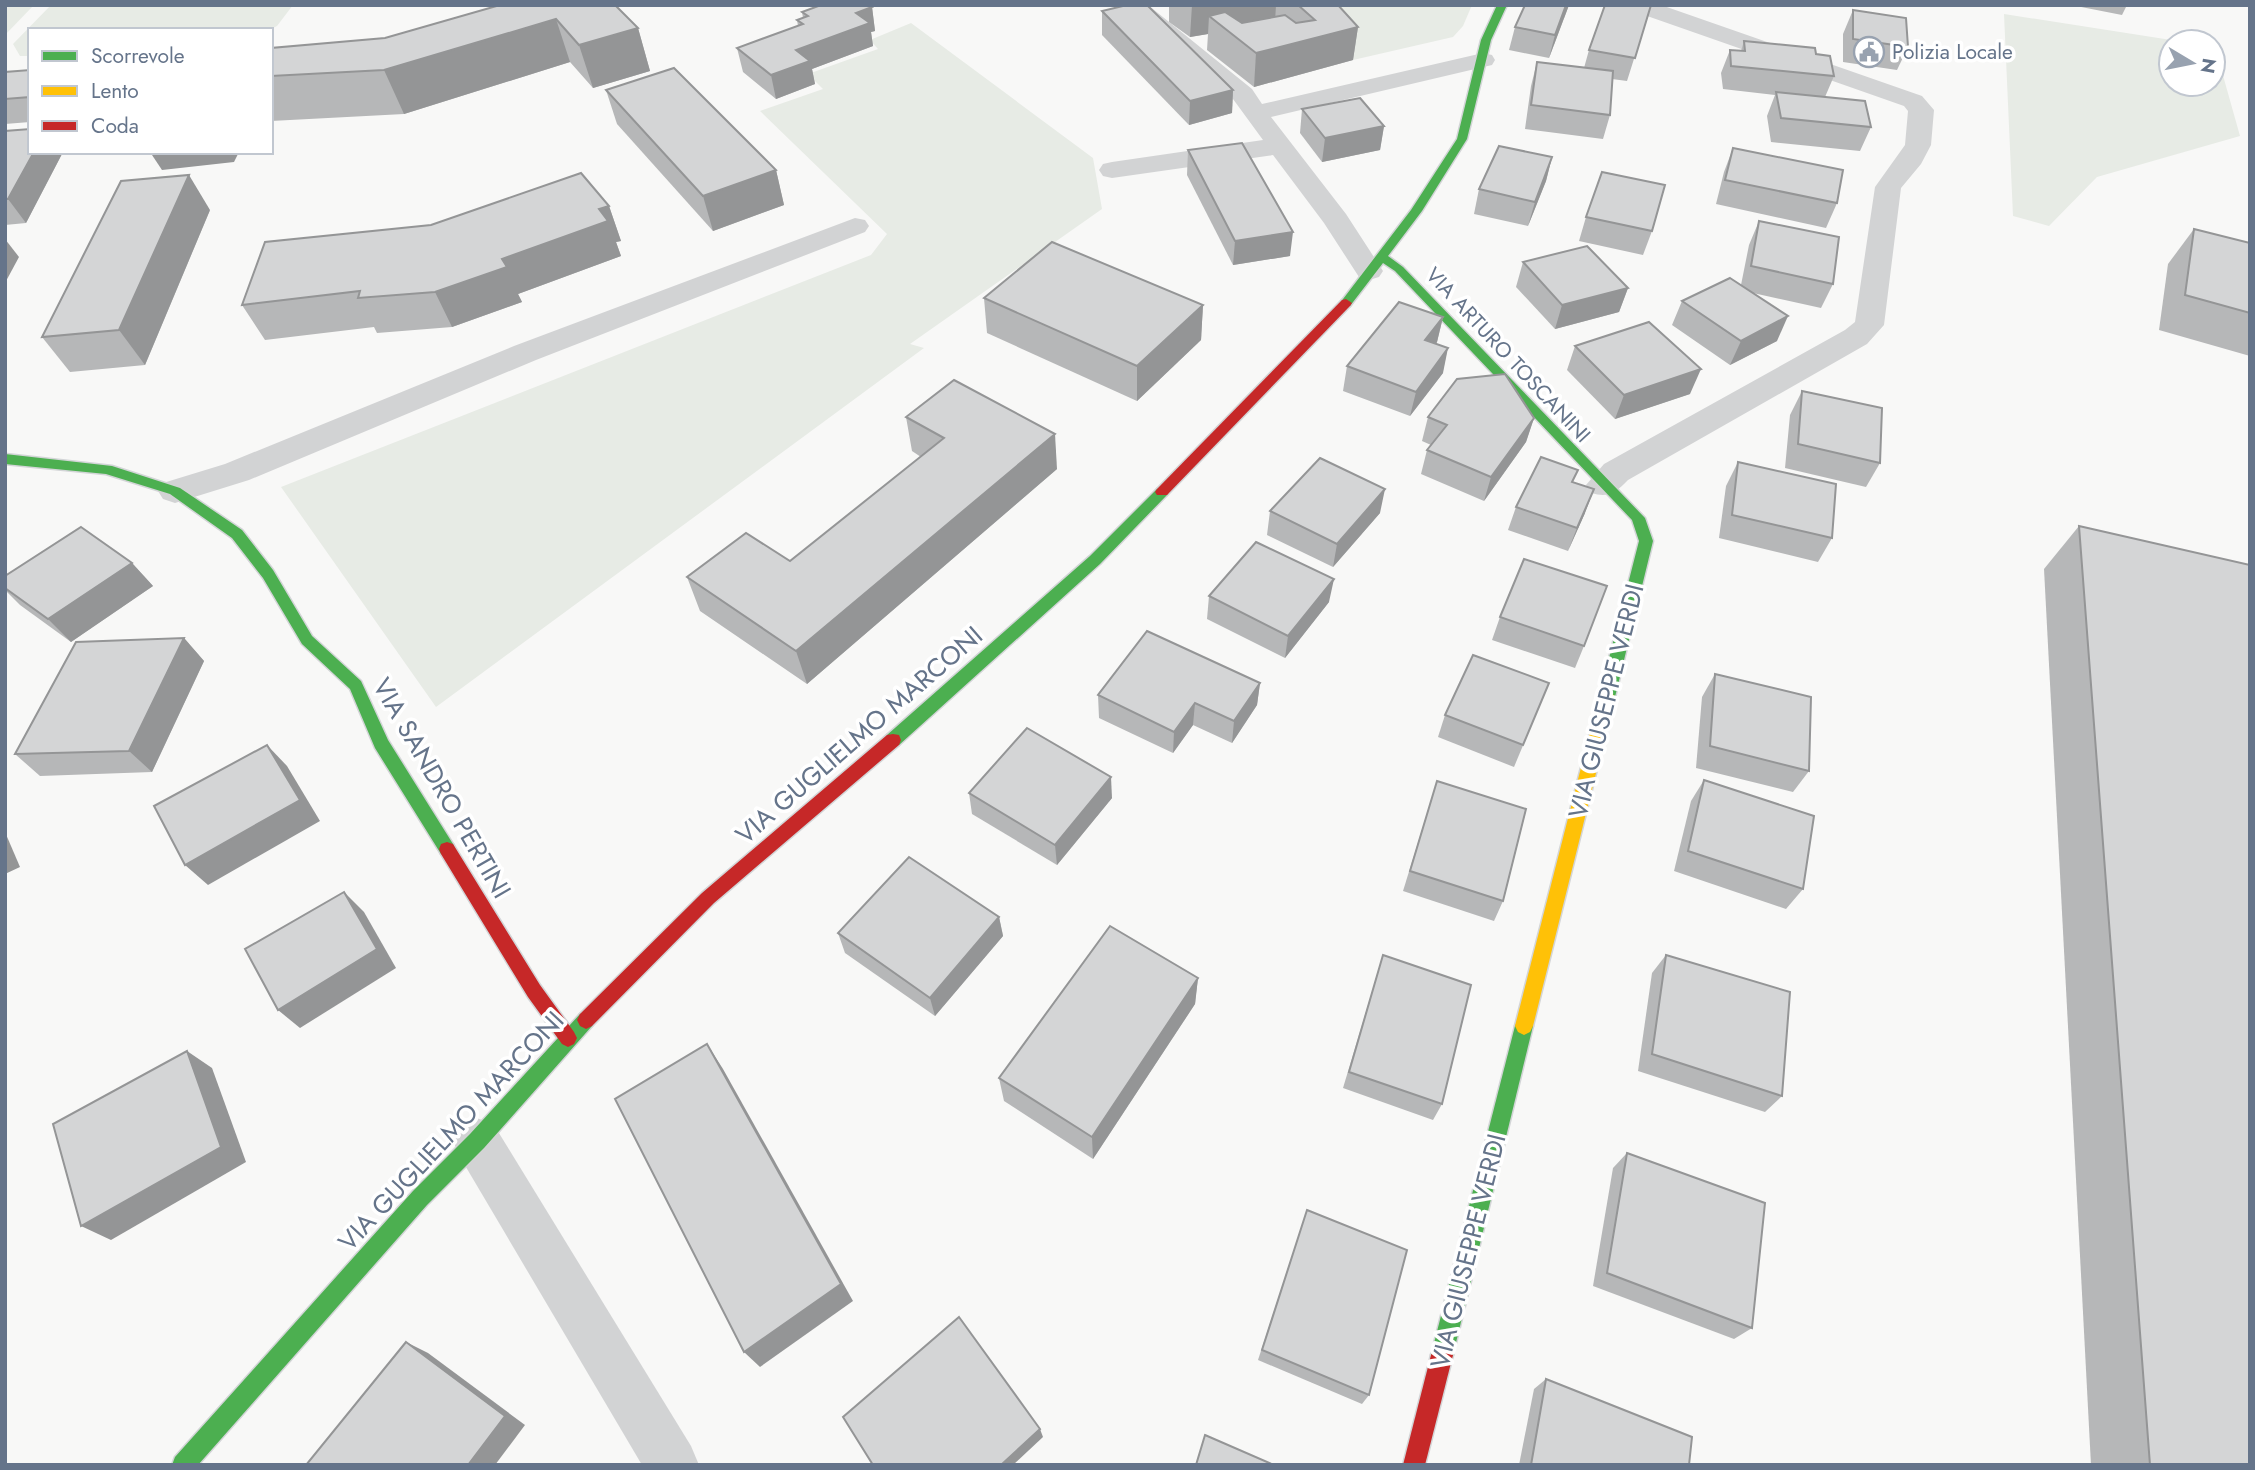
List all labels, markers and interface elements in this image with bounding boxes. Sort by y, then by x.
legend [28,28,273,154]
north arrow [2157,28,2227,98]
public building icon: Polizia Locale [1852,35,1886,69]
place label: Polizia Locale [1892,37,2013,67]
text: Scorrevole [91,41,185,71]
text: N [2194,56,2223,76]
text: Lento [91,76,139,106]
text: Coda [91,111,139,141]
street label: VIA ARTURO TOSCANINI [1419,261,1597,449]
street label: VIA GIUSEPPE VERDI [1558,580,1654,822]
street label: VIA GUGLIELMO MARCONI [727,617,991,853]
street label: VIA SANDRO PERTINI [363,671,521,905]
street label: VIA GUGLIELMO MARCONI [329,1002,573,1260]
street label: VIA GIUSEPPE VERDI [1420,1130,1516,1372]

